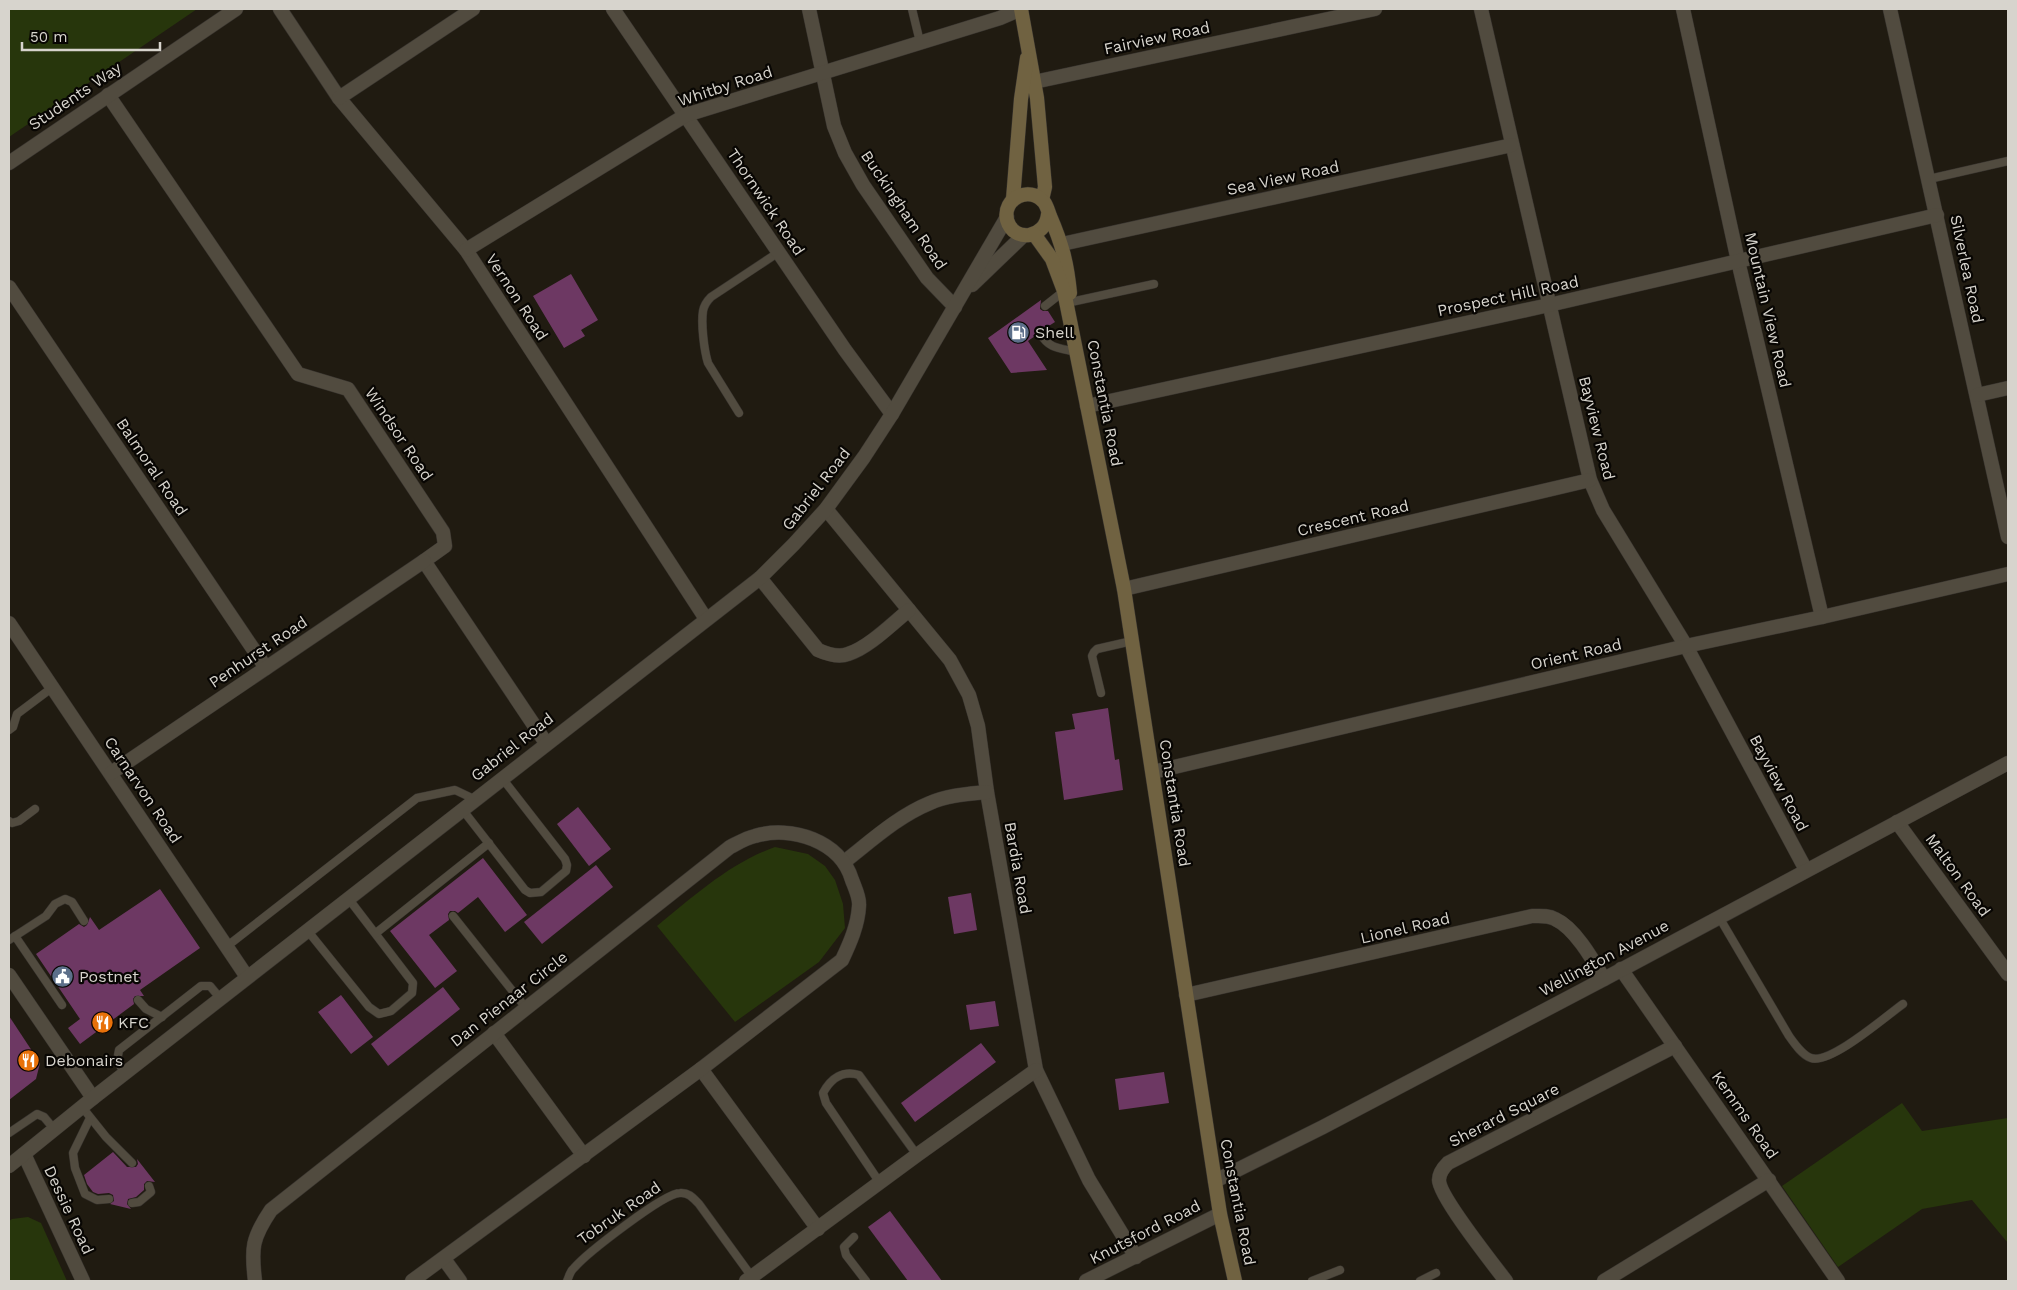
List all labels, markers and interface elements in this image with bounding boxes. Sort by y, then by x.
street label: Fairview Road [1102,17,1212,59]
scale bar [22,20,160,52]
text: 50 m [30,28,67,46]
street label: Students Way [25,58,126,134]
street label: Whitby Road [675,62,775,110]
street label: Thornwick Road [723,145,809,259]
street label: Buckingham Road [857,147,951,273]
street label: Sea View Road [1225,157,1341,199]
street label: Silverlea Road [1946,213,1988,325]
street label: Mountain View Road [1741,230,1795,390]
street label: Vernon Road [482,250,552,344]
street label: Prospect Hill Road [1435,272,1581,320]
fuel station icon: Shell [1007,320,1031,344]
place label: Shell [1035,323,1074,342]
street label: Constantia Road [1083,338,1127,468]
street label: Bayview Road [1575,374,1619,482]
street label: Windsor Road [361,384,437,484]
street label: Balmoral Road [112,415,192,519]
street label: Gabriel Road [778,444,854,534]
street label: Crescent Road [1295,496,1411,540]
street label: Penhurst Road [205,612,311,692]
street label: Orient Road [1529,634,1623,674]
street label: Gabriel Road [467,709,557,785]
street label: Bayview Road [1746,732,1812,834]
street label: Carnarvon Road [100,733,186,847]
street label: Constantia Road [1156,738,1194,868]
street label: Bardia Road [1001,820,1035,916]
street label: Malton Road [1922,830,1994,920]
street label: Lionel Road [1358,908,1452,948]
street label: Wellington Avenue [1536,916,1672,1000]
street label: Dan Pienaar Circle [447,947,571,1051]
public building icon: Postnet [51,964,75,988]
place label: Postnet [79,967,139,986]
restaurant icon: KFC [90,1010,114,1034]
place label: KFC [118,1013,149,1032]
restaurant icon: Debonairs [17,1048,41,1072]
place label: Debonairs [45,1051,123,1070]
street label: Kemms Road [1708,1068,1782,1162]
street label: Sherard Square [1446,1079,1562,1151]
street label: Constantia Road [1216,1137,1260,1267]
street label: Dessie Road [40,1163,98,1257]
street label: Tobruk Road [574,1177,664,1249]
street label: Knutsford Road [1086,1196,1204,1268]

